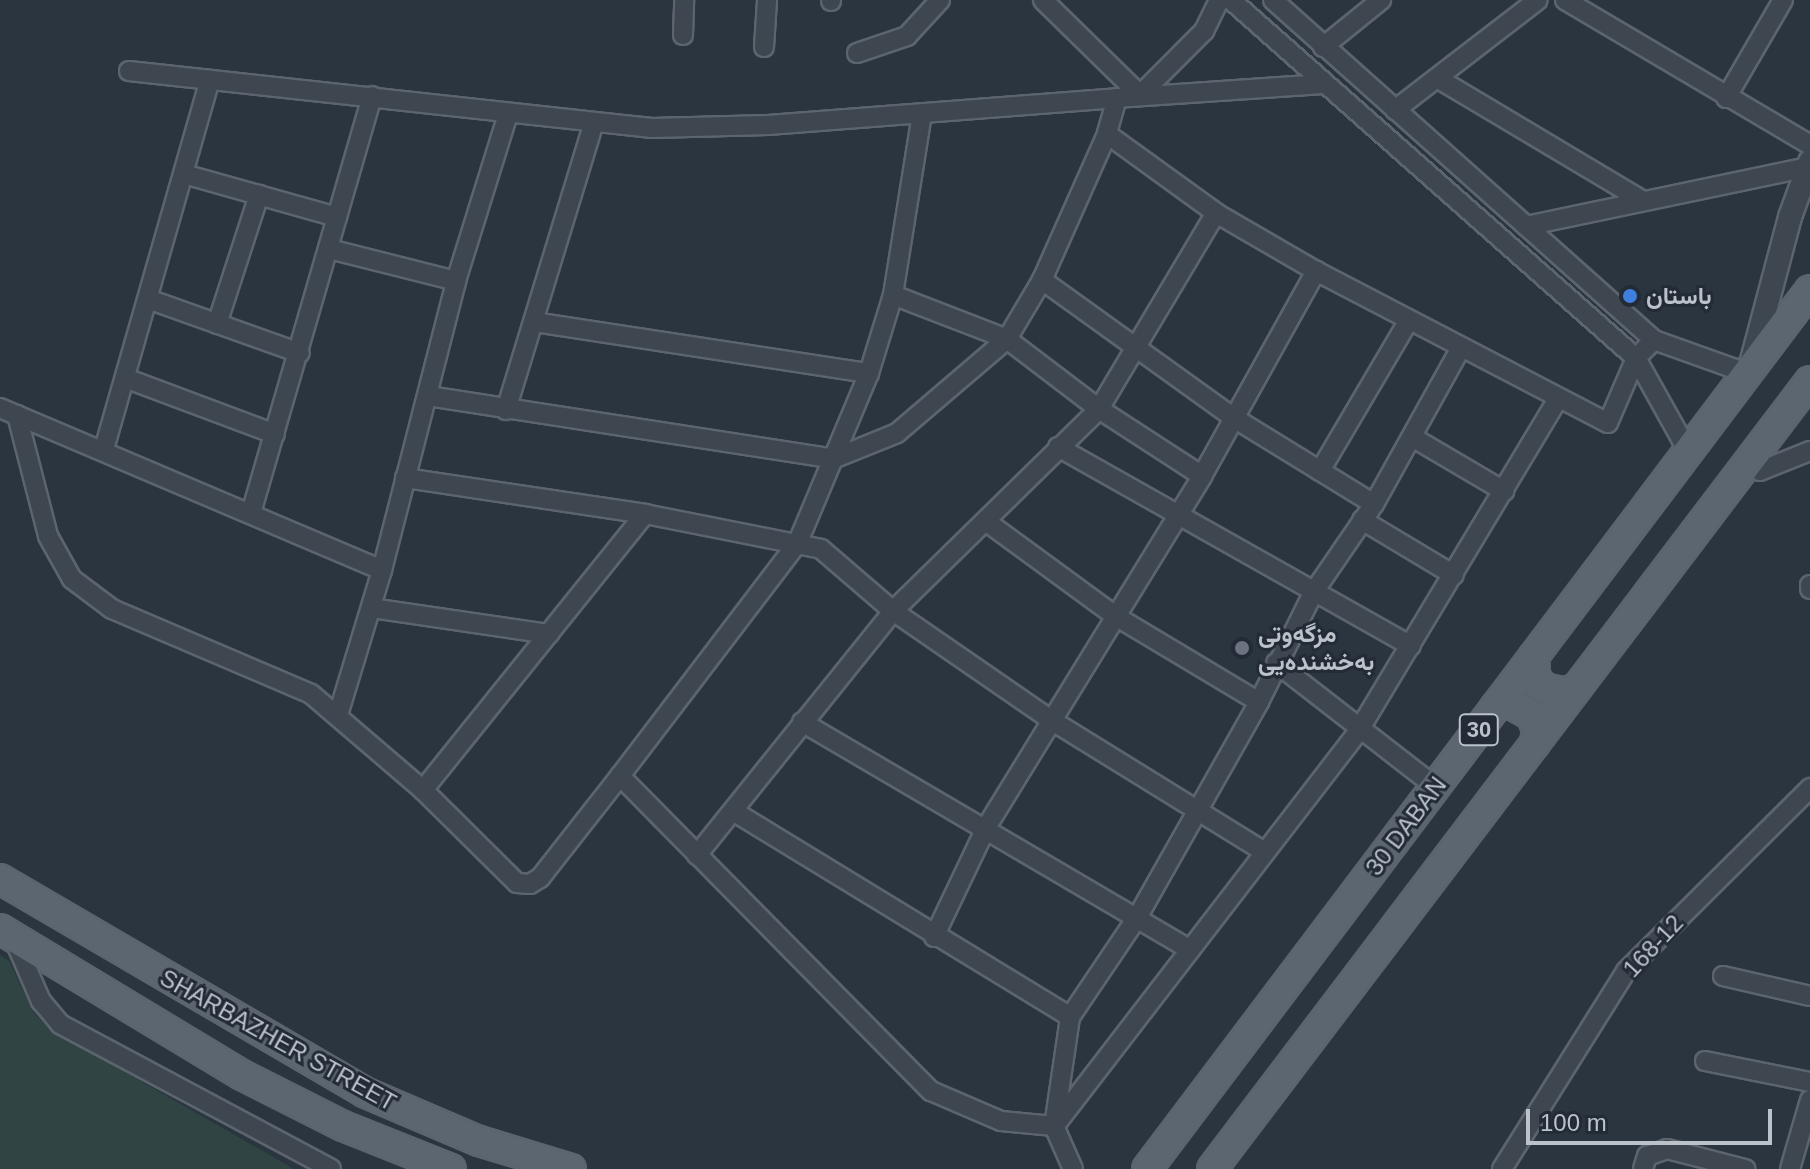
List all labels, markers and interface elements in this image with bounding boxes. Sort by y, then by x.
place label: باستان [1646,282,1712,310]
marker: باستان [1621,287,1639,305]
place label: مزگەوتی بەخشندەیی [1258,620,1374,676]
marker: مزگەوتی بەخشندەیی [1233,639,1251,657]
road number: 30 [1457,712,1501,748]
street label: 30 DABAN [1360,771,1452,881]
street label: 168-12 [1617,909,1689,983]
street label: SHARBAZHER STREET [155,963,401,1117]
scale bar [1530,1093,1776,1143]
text: 100 m [1540,1109,1607,1136]

